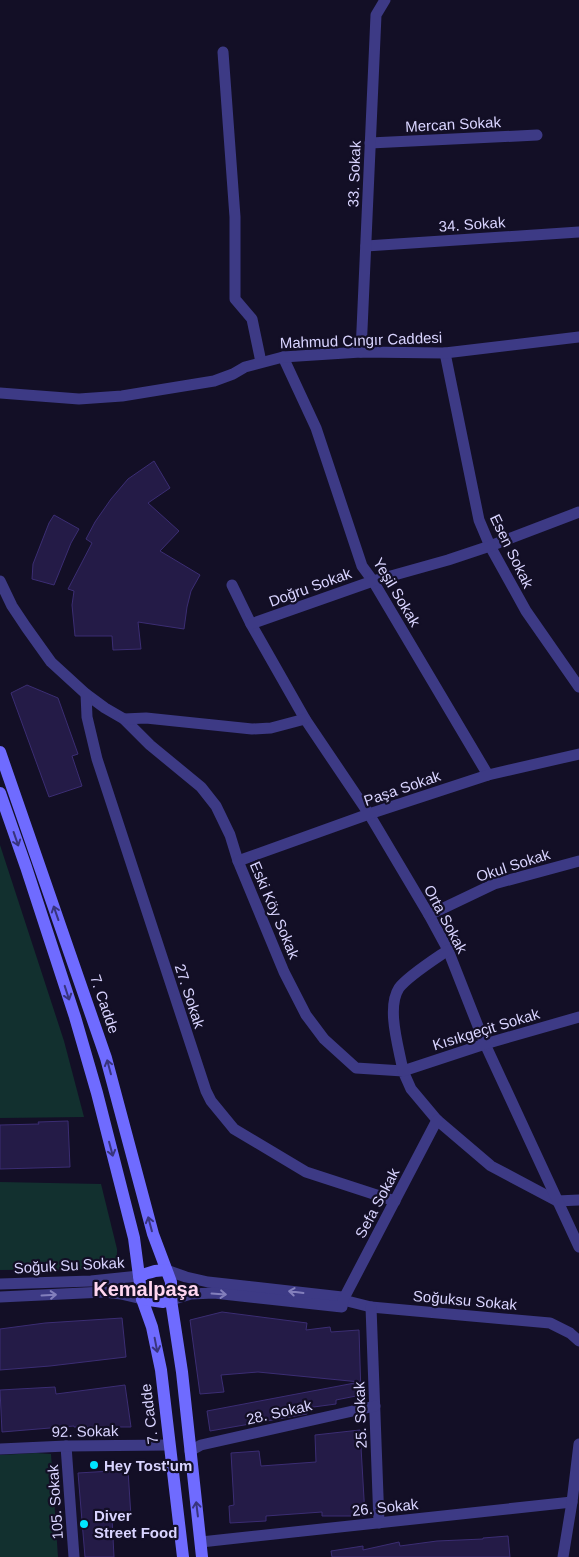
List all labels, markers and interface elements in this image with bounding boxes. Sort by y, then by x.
street label: Mercan Sokak [405,113,502,135]
street label: 33. Sokak [344,140,364,208]
street label: 34. Sokak [438,213,506,235]
street label: Mahmud Cıngır Caddesi [279,329,443,351]
street label: Esen Sokak [487,511,537,591]
street label: Yeşil Sokak [370,555,424,630]
street label: Doğru Sokak [266,564,354,610]
street label: Paşa Sokak [361,767,443,809]
one-way arrow [12,831,21,846]
street label: Okul Sokak [474,845,553,885]
street label: Eski Köy Sokak [247,859,303,962]
street label: Orta Sokak [421,882,471,957]
one-way arrow [51,906,60,922]
street label: 27. Sokak [172,962,209,1031]
street label: 7. Cadde [87,972,123,1036]
one-way arrow [63,985,73,1001]
street label: Kısıkgeçit Sokak [430,1005,542,1053]
one-way arrow [103,1059,113,1075]
one-way arrow [107,1141,117,1157]
street label: Sefa Sokak [351,1165,403,1241]
one-way arrow [145,1217,155,1233]
street label: Soğuk Su Sokak [13,1254,125,1276]
district label: Kemalpaşa [93,1278,200,1300]
one-way arrow [289,1287,305,1297]
street label: Soğuksu Sokak [412,1287,518,1313]
one-way arrow [211,1289,227,1299]
one-way arrow [40,1290,56,1299]
one-way arrow [151,1337,161,1353]
street label: 25. Sokak [350,1381,370,1449]
street label: 7. Cadde [137,1383,161,1445]
street label: 28. Sokak [245,1396,314,1428]
street label: 92. Sokak [51,1422,119,1440]
place label: Hey Tost'um [104,1457,192,1474]
marker: Hey Tost'um [88,1459,100,1471]
street label: 105. Sokak [44,1463,66,1540]
street label: 26. Sokak [351,1495,420,1519]
one-way arrow [192,1501,202,1517]
place label: Diver Street Food [94,1507,177,1541]
marker: Diver Street Food [78,1518,90,1530]

